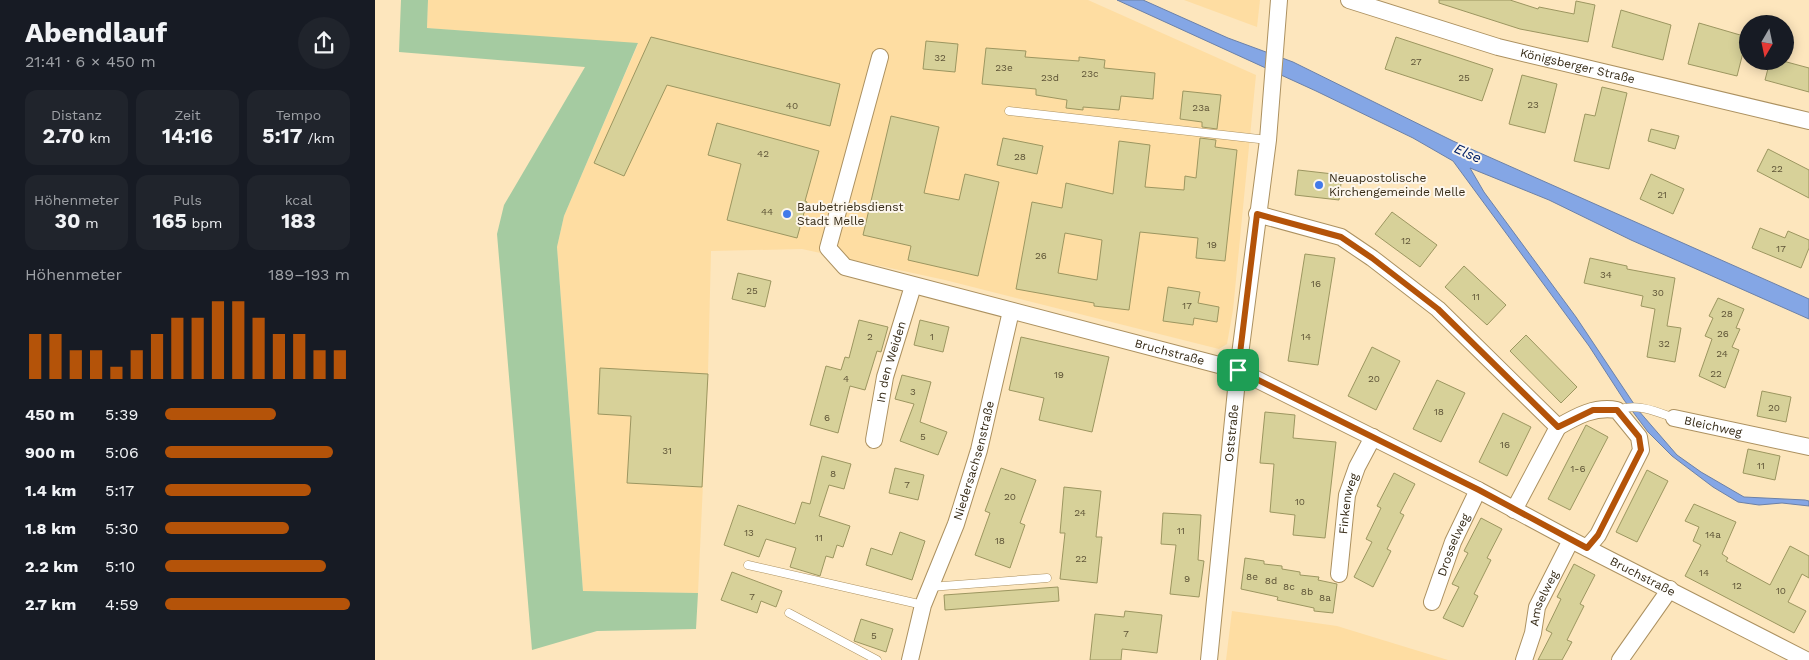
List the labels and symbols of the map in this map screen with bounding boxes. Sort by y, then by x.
north arrow [1739,15,1794,70]
street label: Königsberger Straße [1519,45,1636,86]
house number: 32 [934,52,946,63]
house number: 27 [1410,56,1422,67]
house number: 23e [995,62,1013,73]
house number: 23c [1081,68,1099,79]
house number: 23d [1041,72,1059,83]
house number: 25 [1458,72,1470,83]
house number: 23 [1527,99,1539,110]
house number: 40 [786,100,798,111]
house number: 23a [1192,102,1210,113]
water label: Else [1452,140,1484,166]
house number: 42 [757,148,769,159]
house number: 28 [1014,151,1026,162]
house number: 22 [1771,163,1783,174]
place label: Neuapostolische Kirchengemeinde Melle [1329,171,1466,199]
marker: Neuapostolische Kirchengemeinde Melle [1313,179,1325,191]
house number: 21 [1657,189,1667,200]
place label: Baubetriebsdienst Stadt Melle [797,200,904,228]
house number: 44 [761,206,773,217]
marker: Baubetriebsdienst Stadt Melle [781,208,793,220]
house number: 12 [1401,235,1411,246]
house number: 19 [1207,239,1217,250]
house number: 17 [1776,243,1786,254]
house number: 26 [1035,250,1047,261]
house number: 34 [1600,269,1612,280]
house number: 16 [1311,278,1321,289]
house number: 25 [746,285,758,296]
house number: 30 [1652,287,1664,298]
house number: 11 [1472,291,1480,302]
house number: 17 [1182,300,1192,311]
house number: 28 [1721,308,1733,319]
street label: In den Weiden [874,319,909,404]
house number: 26 [1717,328,1729,339]
house number: 2 [867,331,873,342]
house number: 1 [930,331,934,342]
house number: 14 [1301,331,1311,342]
street label: Bruchstraße [1133,336,1206,368]
house number: 32 [1658,338,1670,349]
house number: 24 [1716,348,1728,359]
pin [1217,349,1259,391]
house number: 22 [1710,368,1722,379]
house number: 19 [1054,369,1064,380]
house number: 4 [843,373,849,384]
house number: 20 [1368,373,1380,384]
house number: 3 [910,386,916,397]
street label: Niedersachsenstraße [951,399,997,522]
house number: 20 [1768,402,1780,413]
street label: Oststraße [1222,404,1242,462]
house number: 18 [1434,406,1444,417]
house number: 6 [824,412,830,423]
street label: Bleichweg [1683,413,1744,440]
house number: 5 [920,431,926,442]
house number: 16 [1500,439,1510,450]
house number: 31 [662,445,672,456]
house number: 11 [1757,460,1765,471]
house number: 1-6 [1570,463,1586,474]
house number: 8 [830,468,836,479]
street label: Finkenweg [1336,471,1361,535]
house number: 7 [904,479,910,490]
house number: 20 [1004,491,1016,502]
house number: 10 [1295,496,1305,507]
house number: 24 [1074,507,1086,518]
street label: Drosselweg [1435,511,1473,578]
house number: 11 [1177,525,1185,536]
house number: 13 [744,527,754,538]
house number: 14a [1705,529,1721,540]
house number: 11 [815,532,823,543]
house number: 18 [995,535,1005,546]
house number: 22 [1075,553,1087,564]
street label: Bruchstraße [1608,554,1678,599]
house number: 14 [1699,567,1709,578]
street label: Amselweg [1527,568,1562,627]
house number: 8e [1246,571,1258,582]
house number: 9 [1184,573,1190,584]
house number: 8d [1265,575,1277,586]
house number: 12 [1732,580,1742,591]
house number: 8c [1283,581,1295,592]
house number: 10 [1776,585,1786,596]
house number: 8b [1301,586,1313,597]
house number: 7 [749,591,755,602]
house number: 8a [1319,592,1331,603]
house number: 7 [1123,628,1129,639]
house number: 5 [871,630,877,641]

